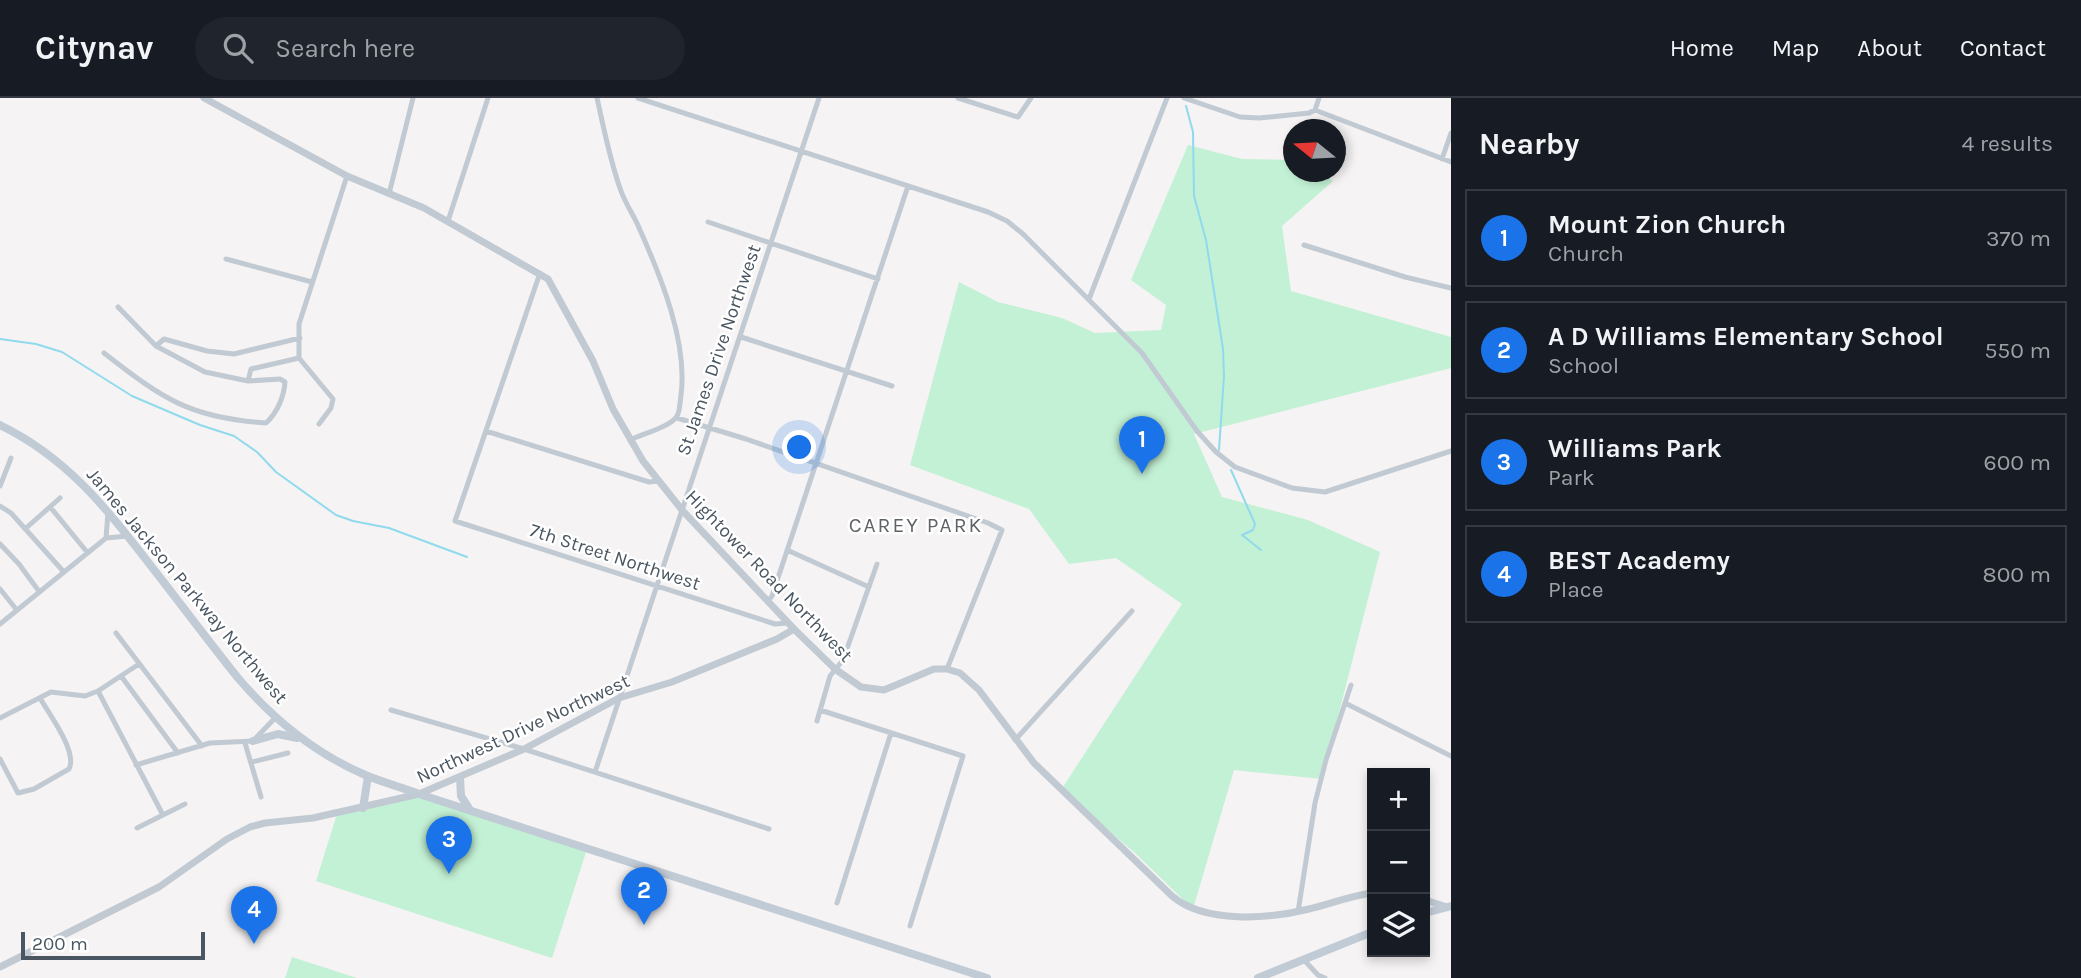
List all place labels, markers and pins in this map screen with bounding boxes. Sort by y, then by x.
pin: 1 [1119,416,1165,474]
pin: 3 [426,816,472,874]
pin: 2 [621,867,667,925]
pin: 4 [231,886,277,944]

